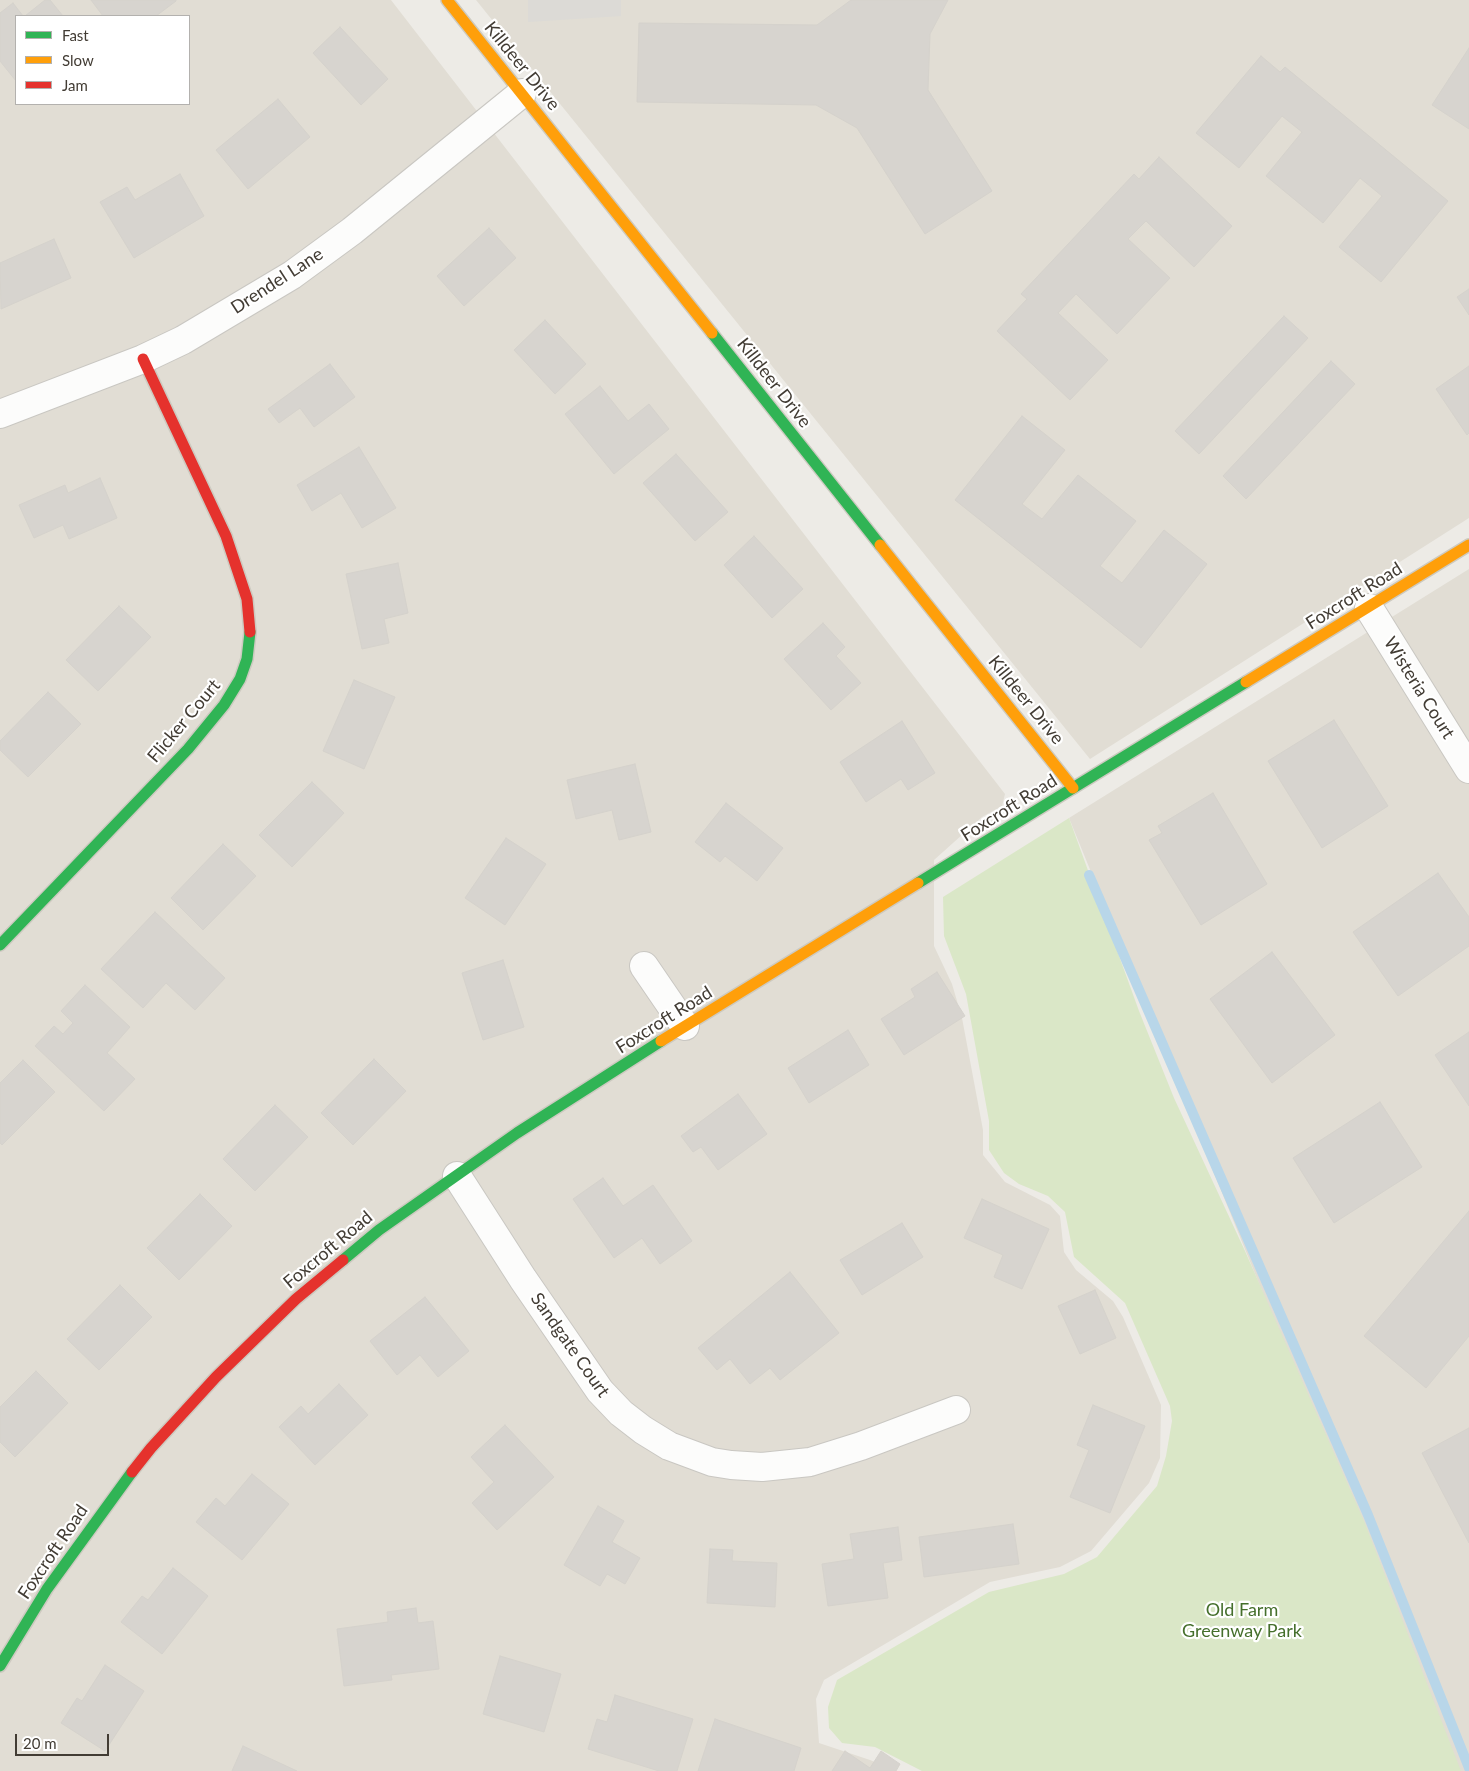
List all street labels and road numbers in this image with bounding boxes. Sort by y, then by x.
street label: Killdeer Drive [480,17,564,115]
street label: Drendel Lane [227,243,327,319]
street label: Killdeer Drive [732,334,816,432]
street label: Foxcroft Road [1302,558,1406,634]
street label: Wisteria Court [1379,633,1459,743]
street label: Killdeer Drive [984,651,1068,749]
street label: Flicker Court [143,675,225,767]
street label: Foxcroft Road [957,770,1061,846]
street label: Foxcroft Road [612,982,716,1058]
street label: Foxcroft Road [279,1207,377,1293]
street label: Sandgate Court [526,1289,614,1401]
street label: Foxcroft Road [13,1501,93,1603]

